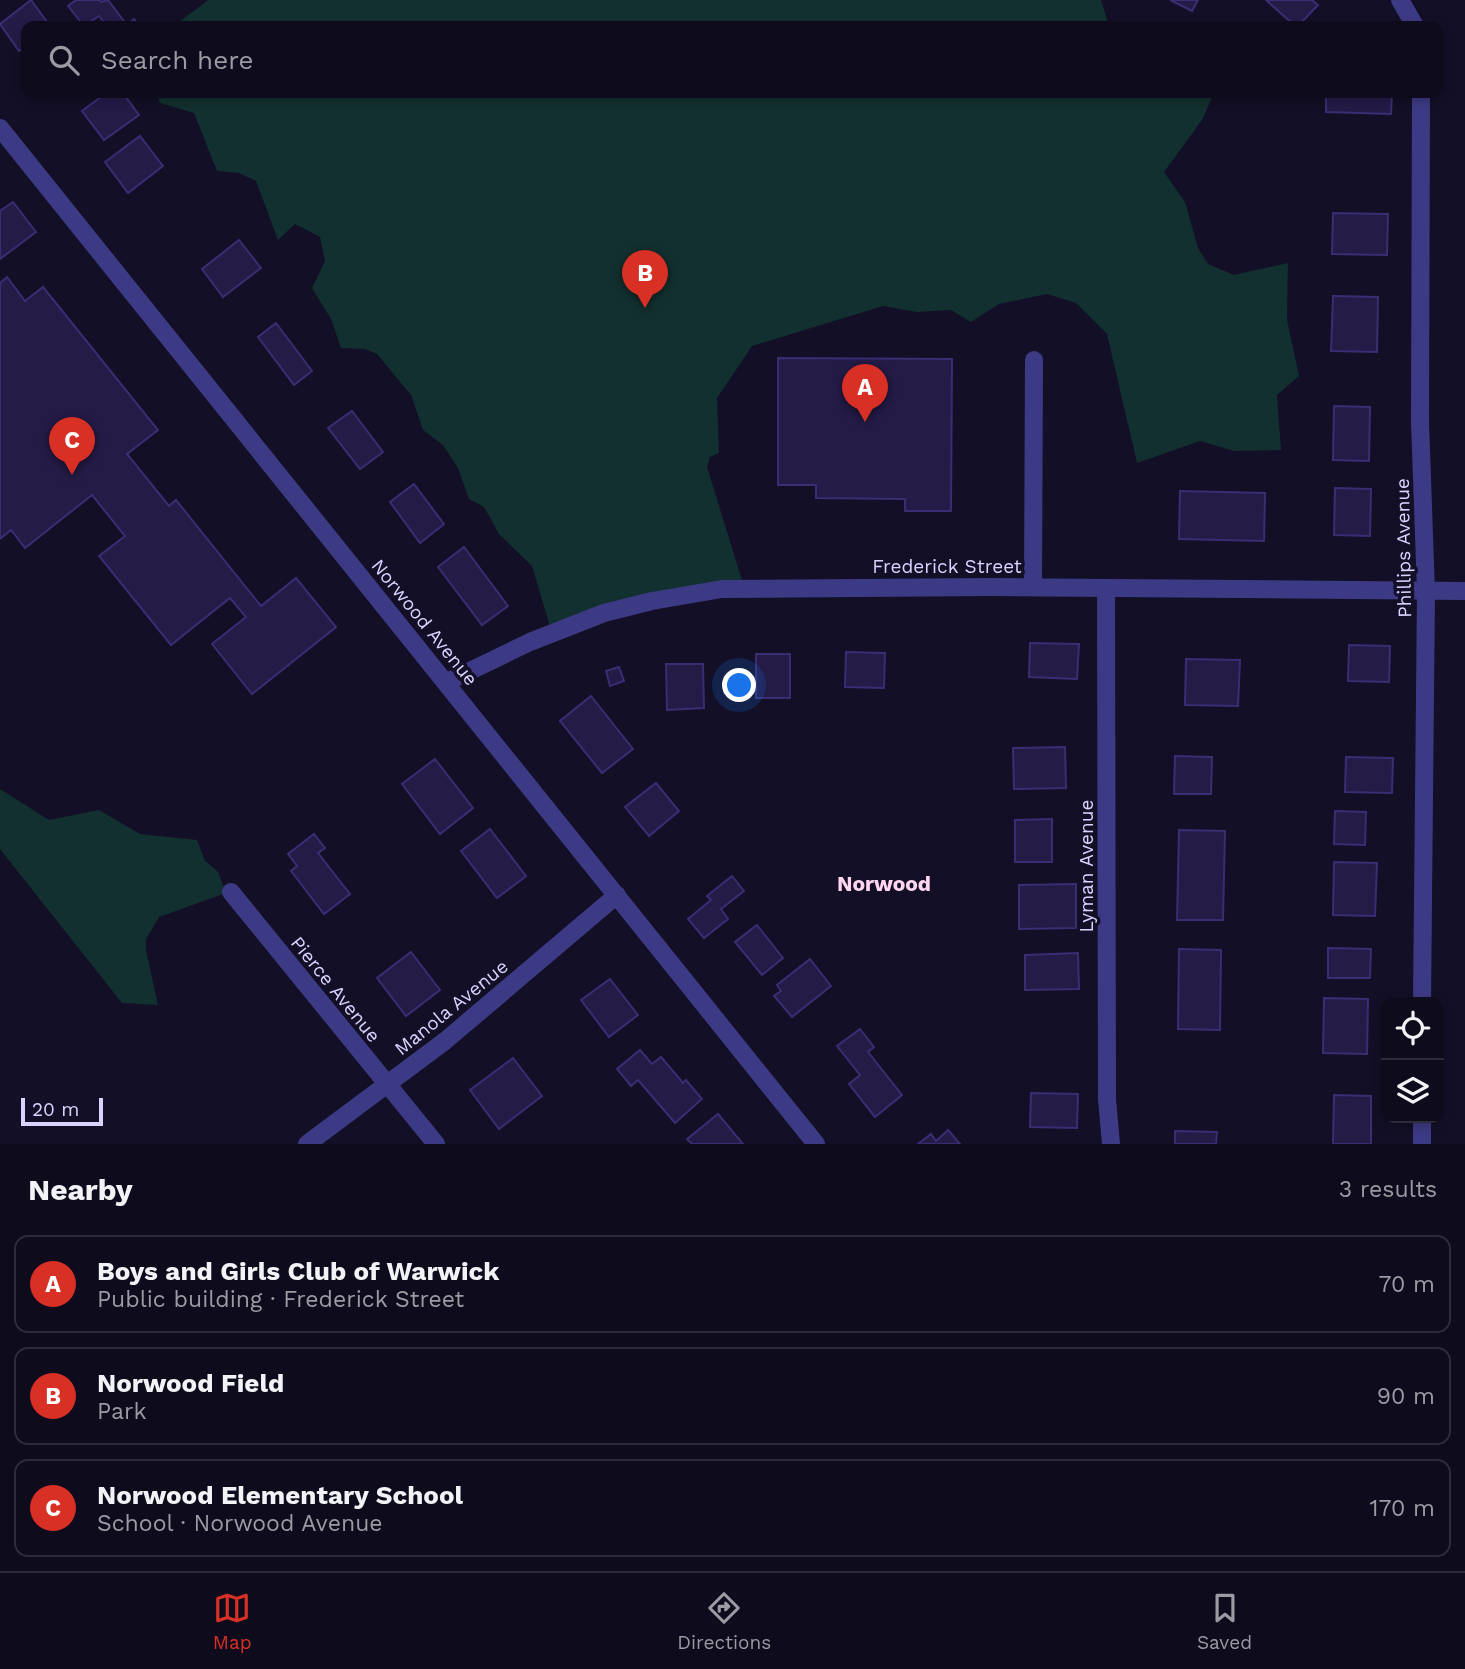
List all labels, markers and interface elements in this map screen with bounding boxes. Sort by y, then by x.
search box [21,21,1444,98]
icon: search [45,41,83,79]
text: Search here [101,45,253,75]
pin: B [622,250,668,308]
pin: A [842,364,888,422]
pin: C [49,417,95,475]
street label: Phillips Avenue [1391,478,1416,618]
street label: Norwood Avenue [367,554,483,690]
street label: Frederick Street [872,555,1022,578]
your location [722,668,756,702]
street label: Lyman Avenue [1075,799,1098,933]
district label: Norwood [837,871,931,896]
street label: Pierce Avenue [286,932,385,1047]
street label: Manola Avenue [390,955,513,1060]
map controls [1381,997,1444,1123]
button: locate [1381,997,1444,1060]
button: layers [1381,1060,1444,1123]
scale bar [21,1095,103,1127]
text: 20 m [32,1098,79,1121]
text: Nearby [28,1172,133,1207]
text: 3 results [1339,1176,1437,1203]
text: Boys and Girls Club of Warwick [97,1256,499,1286]
text: A [45,1271,61,1298]
text: 70 m [1378,1271,1435,1298]
text: Public building · Frederick Street [97,1286,464,1313]
text: Norwood Field [97,1368,284,1398]
text: B [45,1383,61,1410]
text: 90 m [1377,1383,1435,1410]
text: Park [97,1398,146,1425]
text: Norwood Elementary School [97,1480,463,1510]
text: C [45,1495,61,1522]
text: 170 m [1370,1495,1435,1522]
text: School · Norwood Avenue [97,1510,383,1537]
tab: Map [213,1589,252,1654]
tab: Directions [677,1589,771,1654]
tab: Saved [1197,1589,1252,1654]

